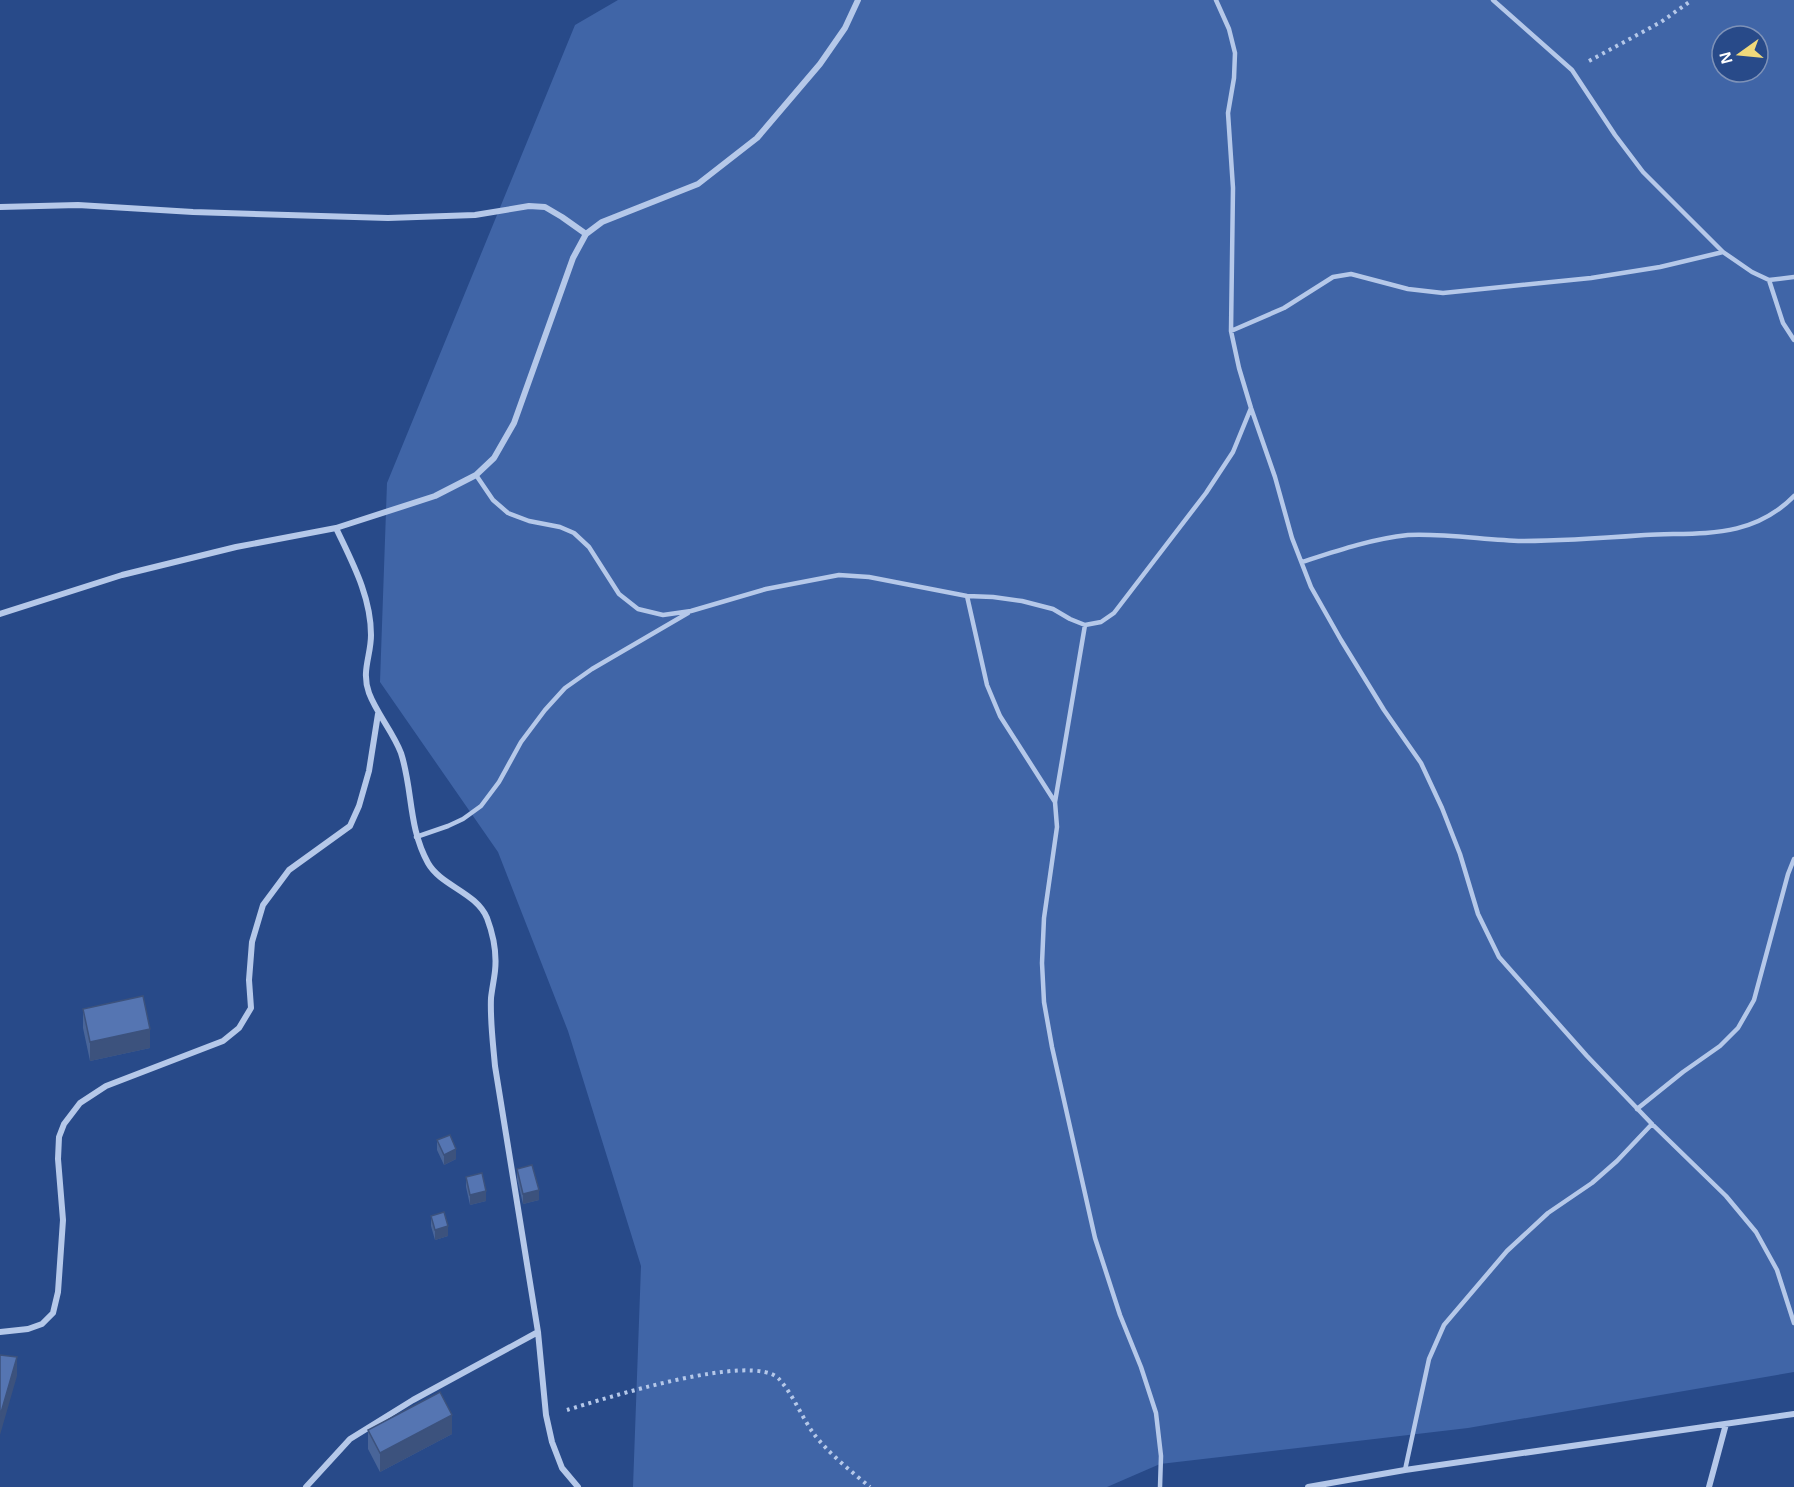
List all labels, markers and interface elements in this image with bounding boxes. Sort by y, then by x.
north arrow [1710,24,1770,84]
text: N [1716,50,1736,66]

